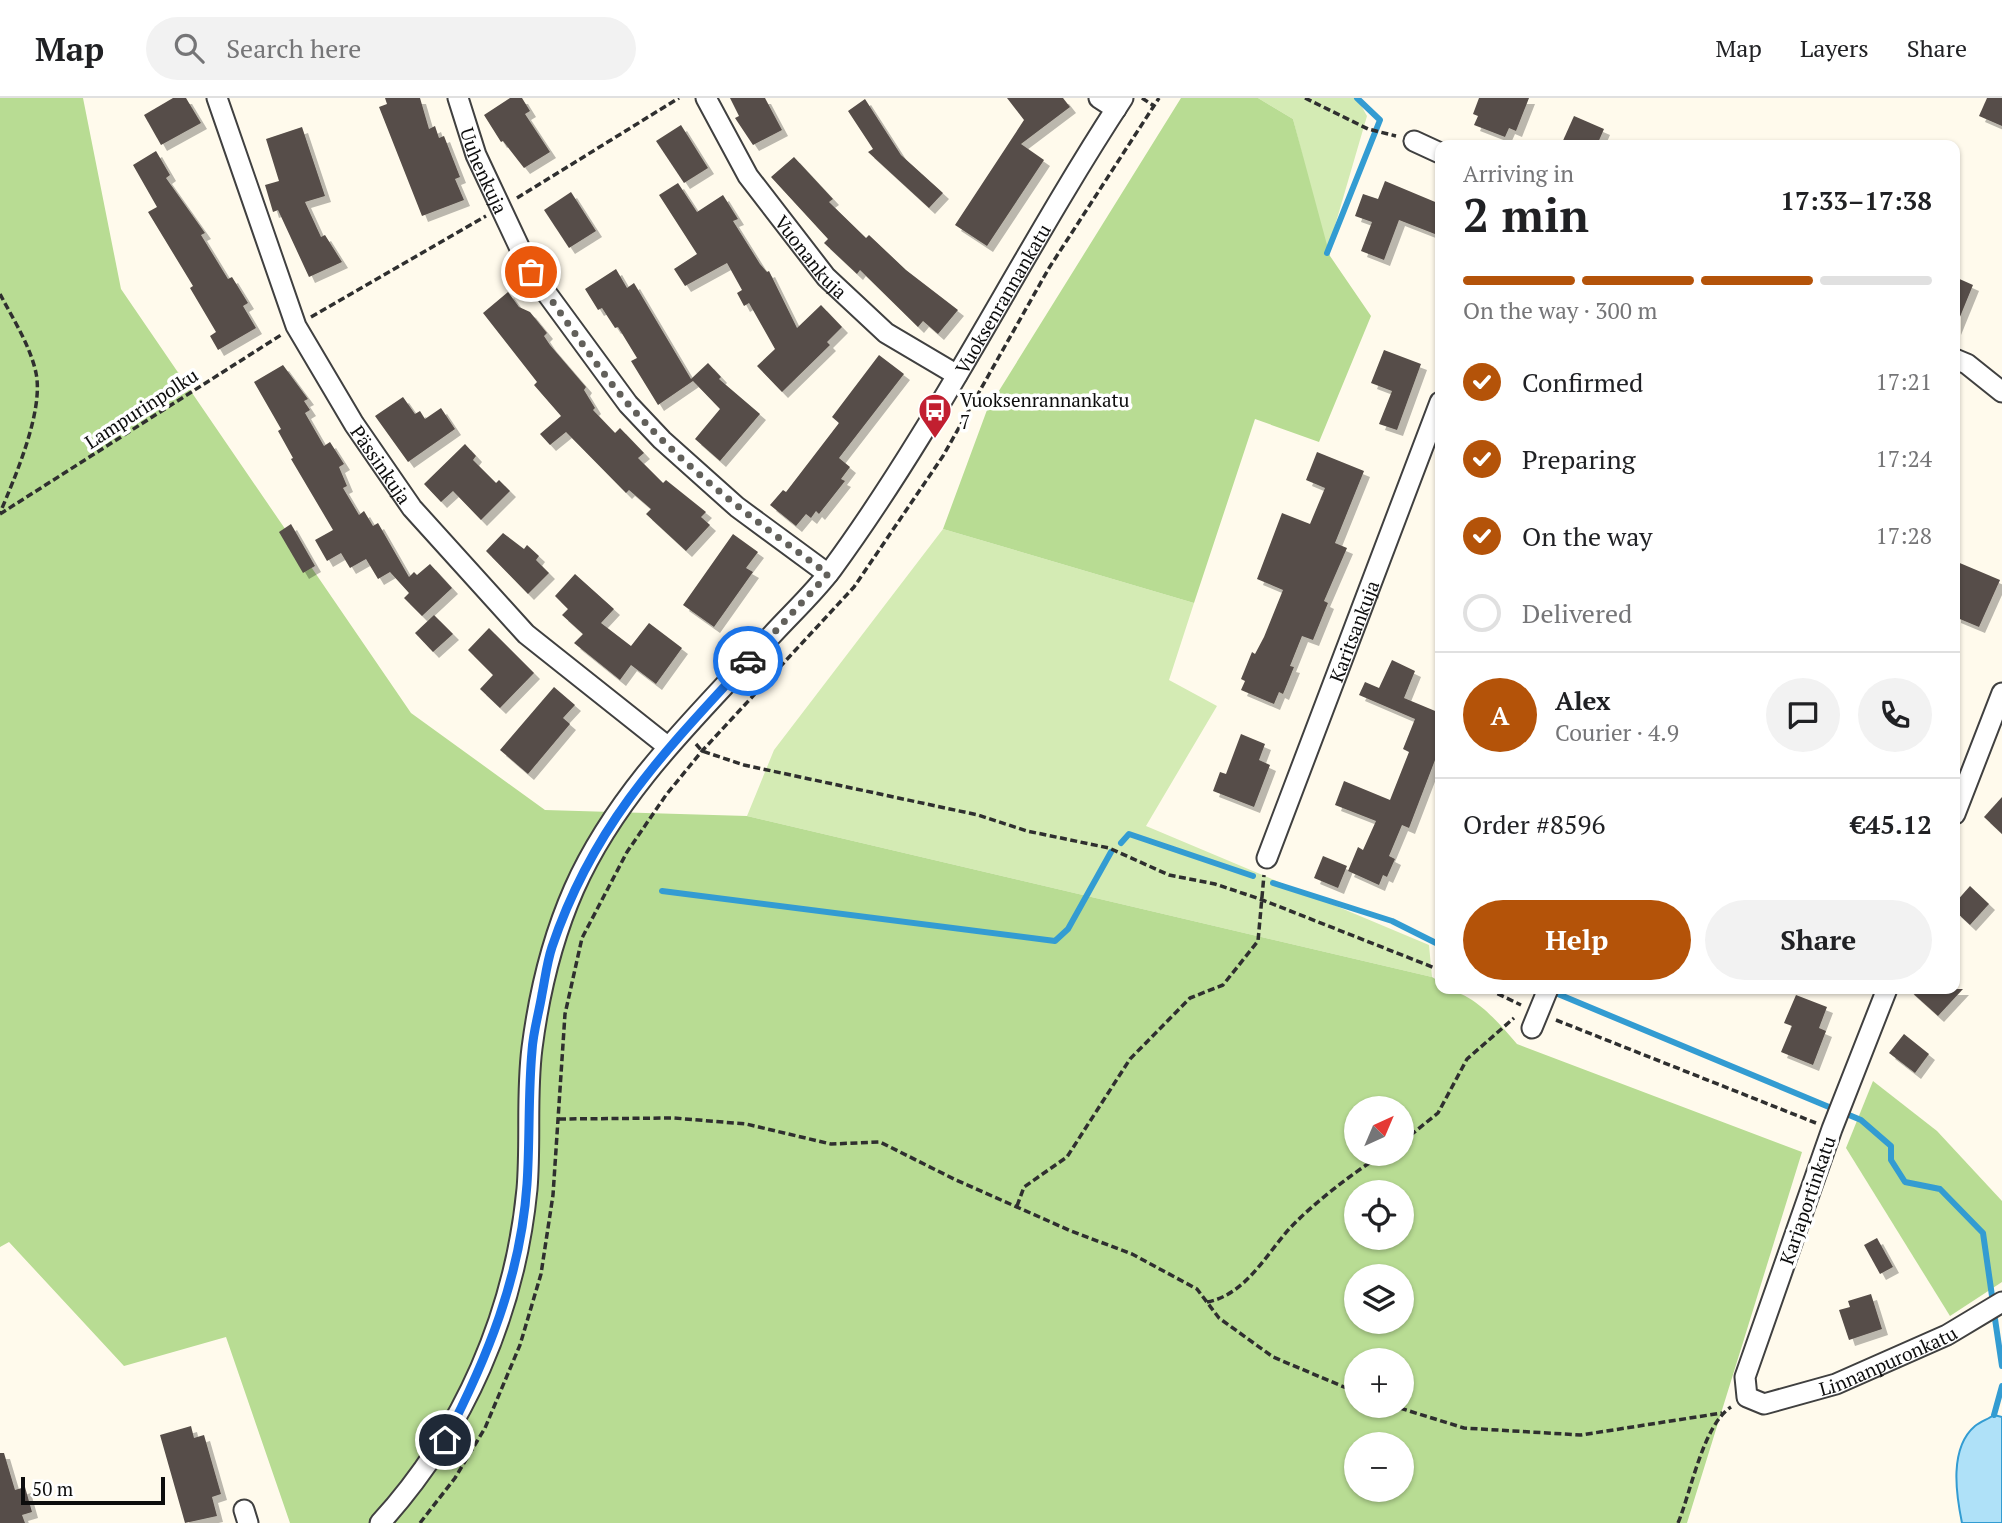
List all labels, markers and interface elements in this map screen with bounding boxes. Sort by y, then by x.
search box [146,17,636,80]
text: Map [35,27,104,70]
icon: search [170,29,208,67]
text: Search here [226,31,361,65]
text: Map [1715,32,1762,64]
text: Layers [1800,32,1869,64]
text: Share [1907,32,1967,64]
street label: Uuhenkuja [455,124,514,218]
text: Arriving in [1463,158,1574,189]
text: 17:33–17:38 [1780,183,1932,217]
text: 2 min [1463,184,1589,245]
street label: Vuonankuja [770,209,853,304]
street label: Vuoksenrannankatu [948,219,1055,378]
pin [501,242,561,302]
icon: bag [512,253,550,291]
text: On the way · 300 m [1463,295,1657,326]
street label: Lampurinpolku [80,362,202,454]
icon: check [1463,363,1501,401]
text: Confirmed [1522,365,1643,399]
text: 17:21 [1875,366,1932,397]
place label: Vuoksenrannankatu 7 [960,387,1130,434]
bus stop icon: Vuoksenrannankatu 7 [916,391,954,440]
street label: Pässinkuja [346,420,418,509]
icon: check [1463,440,1501,478]
text: Preparing [1522,442,1635,476]
text: 17:24 [1875,443,1932,474]
icon: check [1463,517,1501,555]
text: On the way [1522,519,1653,553]
text: 17:28 [1875,520,1932,551]
street label: Karitsankuja [1323,576,1384,685]
text: Delivered [1522,596,1632,630]
courier [713,626,783,696]
icon: car [729,642,767,680]
button: chat [1766,678,1840,752]
button: phone [1858,678,1932,752]
text: Alex [1555,683,1611,717]
text: A [1491,698,1509,732]
text: Courier · 4.9 [1555,717,1679,748]
text: Order #8596 [1463,807,1605,841]
text: €45.12 [1851,807,1932,841]
button: Help [1463,900,1691,980]
button: Share [1705,900,1932,980]
north arrow [1344,1096,1414,1166]
map controls [1344,1096,1414,1502]
street label: Karjaportinkatu [1773,1132,1841,1268]
button: locate [1344,1180,1414,1250]
button: layers [1344,1264,1414,1334]
street label: Linnanpuronkatu [1816,1320,1961,1401]
button: + [1344,1348,1414,1418]
pin [415,1410,475,1470]
icon: home [426,1421,464,1459]
button: − [1344,1432,1414,1502]
scale bar [21,1474,164,1506]
text: 50 m [32,1476,73,1501]

